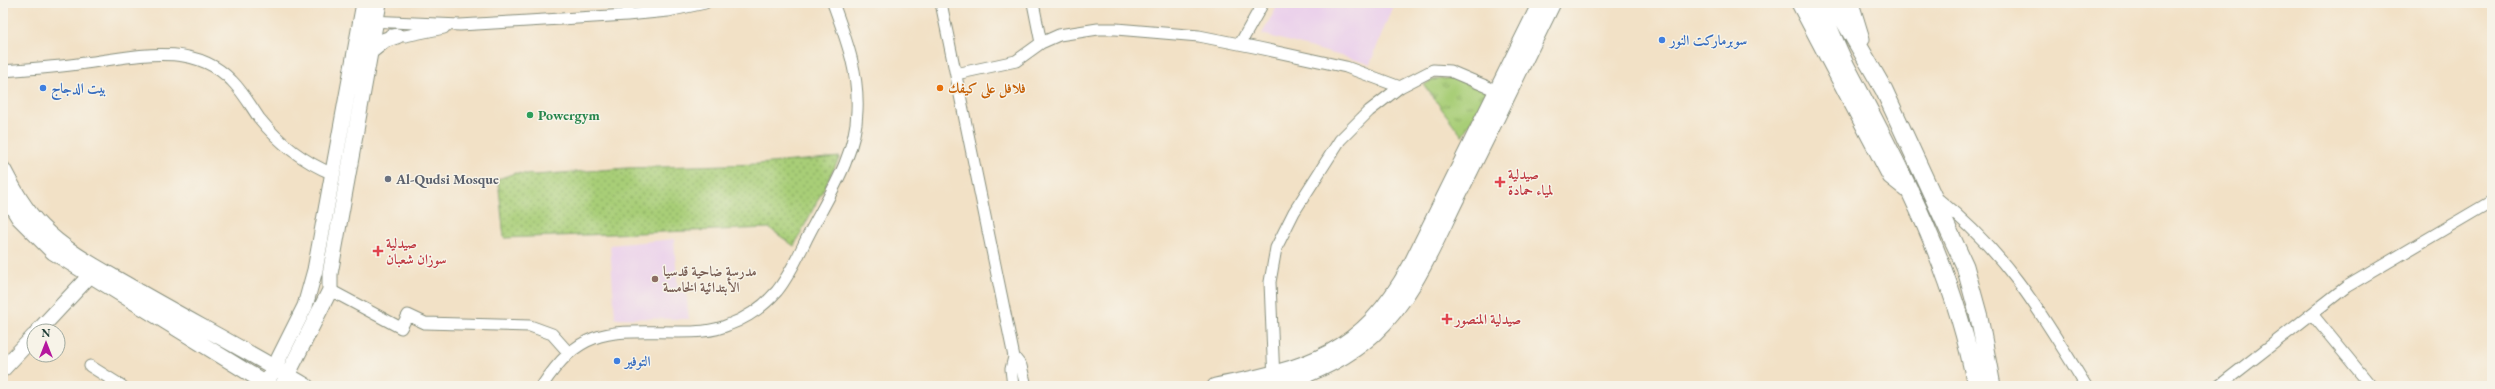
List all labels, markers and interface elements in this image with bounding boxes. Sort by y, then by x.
place label: سوبرماركت النور [1668,31,1747,49]
marker: سوبرماركت النور [1657,35,1667,45]
place label: بيت الدجاج [51,79,106,101]
place label: فلافل على كيفك [948,79,1026,99]
marker: بيت الدجاج [38,83,48,93]
marker: فلافل على كيفك [935,83,945,93]
place label: Powergym [538,106,601,124]
marker: Powergym [525,110,535,120]
place label: صيدلية لمياء حمادة [1508,165,1553,199]
place label: Al-Qudsi Mosque [395,170,499,188]
marker: Al-Qudsi Mosque [383,174,393,184]
marker: صيدلية لمياء حمادة [1495,177,1505,187]
place label: صيدلية سوزان شعبان [386,234,446,268]
marker: صيدلية سوزان شعبان [373,246,383,256]
place label: مدرسة ضاحية قدسيا الأبتدائية الخامسة [663,262,757,296]
marker: مدرسة ضاحية قدسيا الأبتدائية الخامسة [650,274,660,284]
place label: صيدلية المنصور [1453,310,1521,328]
marker: صيدلية المنصور [1442,314,1452,324]
north arrow [26,323,66,363]
text: N [42,326,51,340]
place label: التوفير [623,352,651,370]
marker: التوفير [612,356,622,366]

